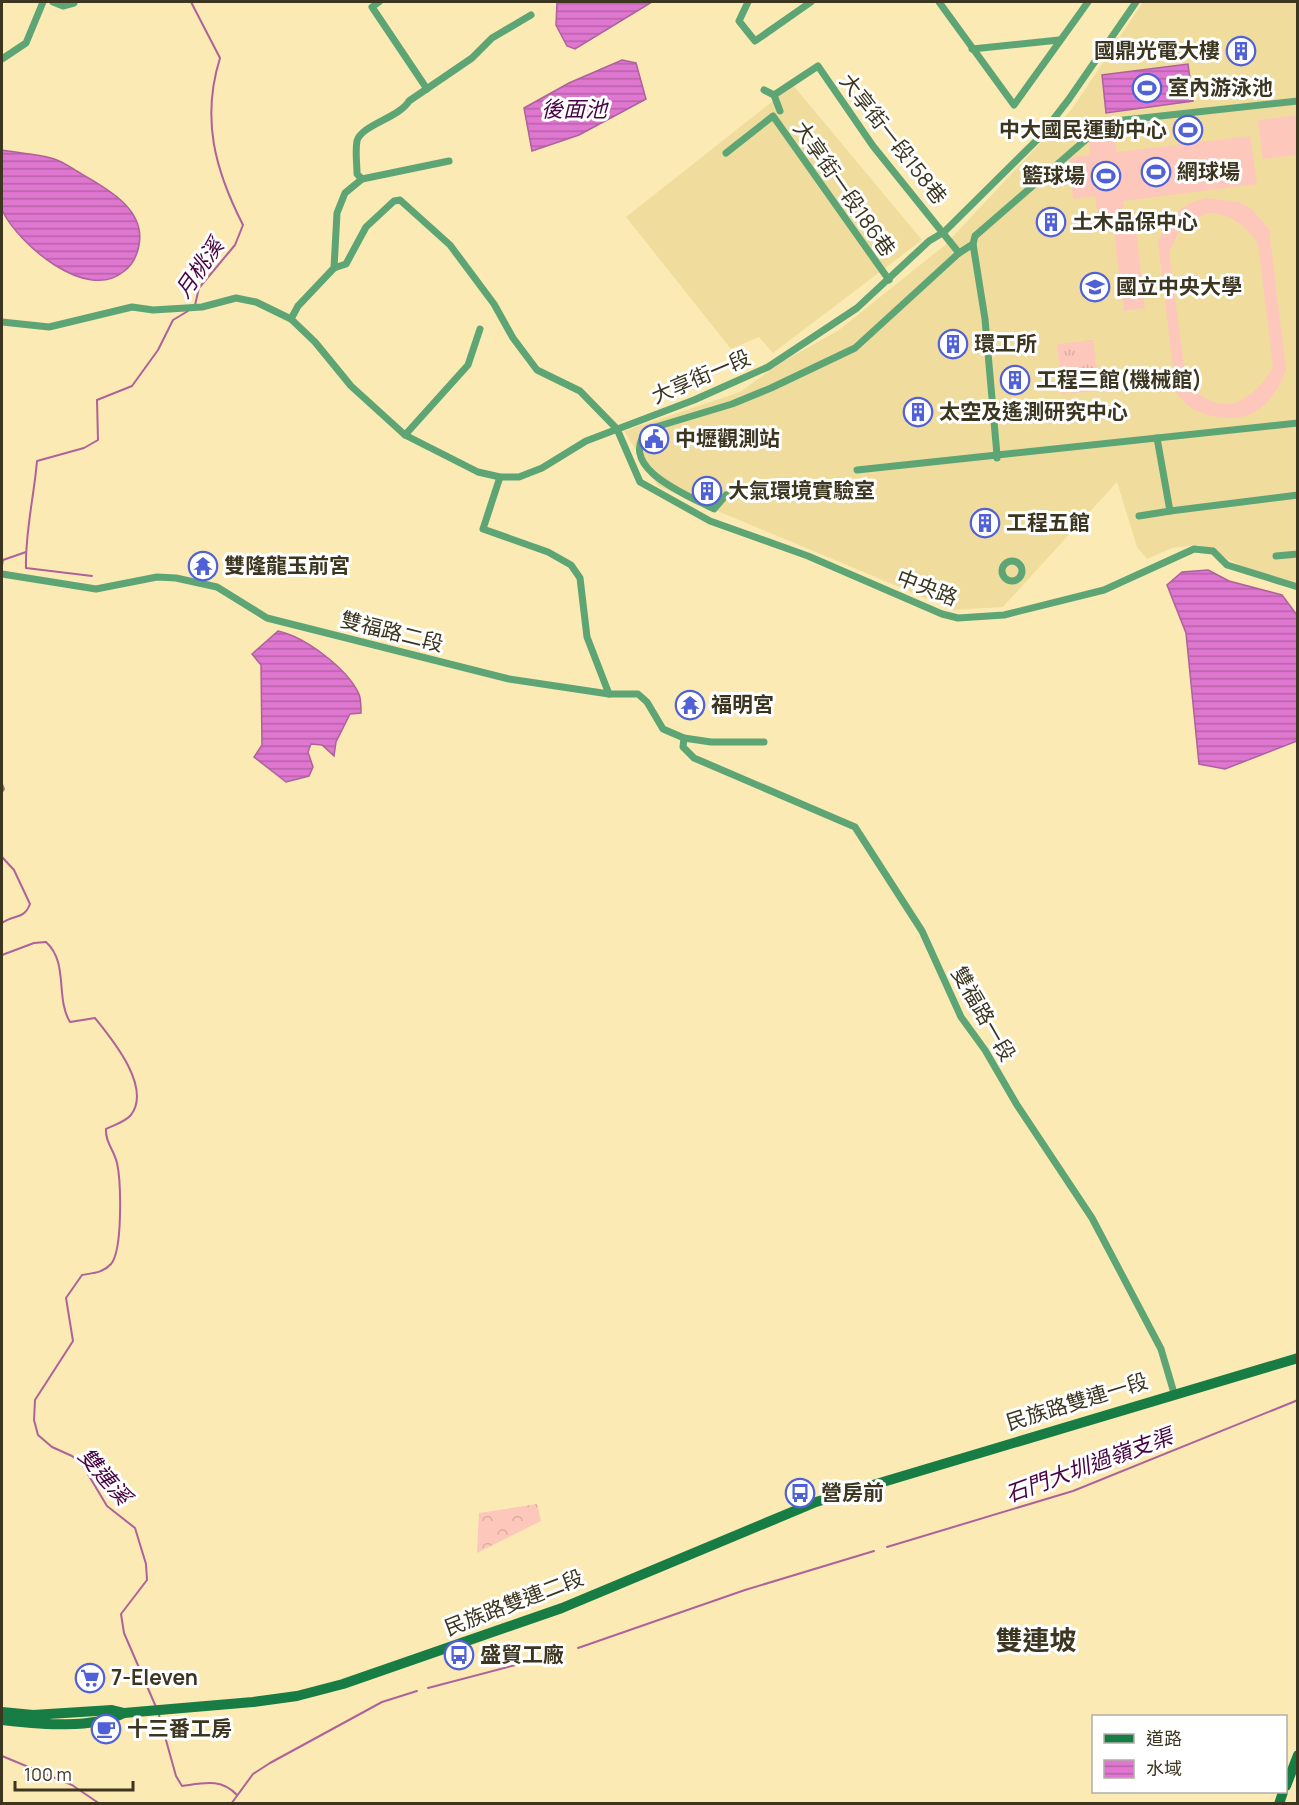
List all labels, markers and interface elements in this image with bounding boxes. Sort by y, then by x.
building icon: 國鼎光電大樓 [1225,35,1257,67]
place label: 國鼎光電大樓 [1094,36,1220,64]
street label: 大享街一段158巷 [834,67,954,209]
sports icon: 室內游泳池 [1131,72,1163,104]
place label: 室內游泳池 [1168,73,1273,101]
water label: 後面池 [541,94,609,124]
sports icon: 中大國民運動中心 [1172,114,1204,146]
street label: 大享街一段186巷 [788,115,902,262]
place label: 中大國民運動中心 [999,115,1167,143]
sports icon: 網球場 [1140,156,1172,188]
place label: 網球場 [1177,157,1240,185]
sports icon: 籃球場 [1090,160,1122,192]
place label: 籃球場 [1022,161,1085,189]
building icon: 土木品保中心 [1035,206,1067,238]
place label: 土木品保中心 [1072,207,1198,235]
water label: 月桃溪 [168,230,232,304]
school or university icon: 國立中央大學 [1079,271,1111,303]
place label: 國立中央大學 [1116,272,1242,300]
building icon: 環工所 [937,328,969,360]
place label: 環工所 [974,329,1037,357]
street label: 大享街一段 [647,343,754,409]
building icon: 工程三館(機械館) [999,364,1031,396]
place label: 工程三館(機械館) [1036,365,1202,393]
building icon: 太空及遙測研究中心 [902,396,934,428]
place label: 太空及遙測研究中心 [939,397,1128,425]
public building icon: 中壢觀測站 [638,423,670,455]
place label: 中壢觀測站 [675,424,780,452]
building icon: 大氣環境實驗室 [691,475,723,507]
place label: 大氣環境實驗室 [728,476,875,504]
building icon: 工程五館 [969,507,1001,539]
place label: 工程五館 [1006,508,1090,536]
temple icon: 雙隆龍玉前宮 [187,550,219,582]
place label: 雙隆龍玉前宮 [224,551,350,579]
street label: 中央路 [893,563,962,611]
street label: 雙福路二段 [338,605,447,657]
temple icon: 福明宮 [674,689,706,721]
place label: 福明宮 [711,690,774,718]
street label: 雙福路一段 [945,961,1022,1066]
street label: 民族路雙連一段 [1002,1366,1151,1436]
water label: 石門大圳過嶺支渠 [1001,1420,1180,1509]
water label: 雙連溪 [72,1441,140,1513]
bus stop icon: 營房前 [784,1477,816,1509]
place label: 營房前 [821,1478,884,1506]
street label: 民族路雙連二段 [440,1563,587,1641]
district label: 雙連坡 [996,1621,1077,1658]
bus stop icon: 盛貿工廠 [443,1639,475,1671]
place label: 盛貿工廠 [480,1640,564,1668]
supermarket icon: 7-Eleven [74,1662,106,1694]
place label: 7-Eleven [111,1663,198,1691]
cafe icon: 十三番工房 [90,1713,122,1745]
place label: 十三番工房 [127,1714,232,1742]
legend [1092,1715,1287,1793]
text: 道路 [1146,1726,1182,1750]
scale bar [15,1754,134,1792]
text: 水域 [1146,1756,1182,1780]
text: 100 m [24,1762,72,1786]

